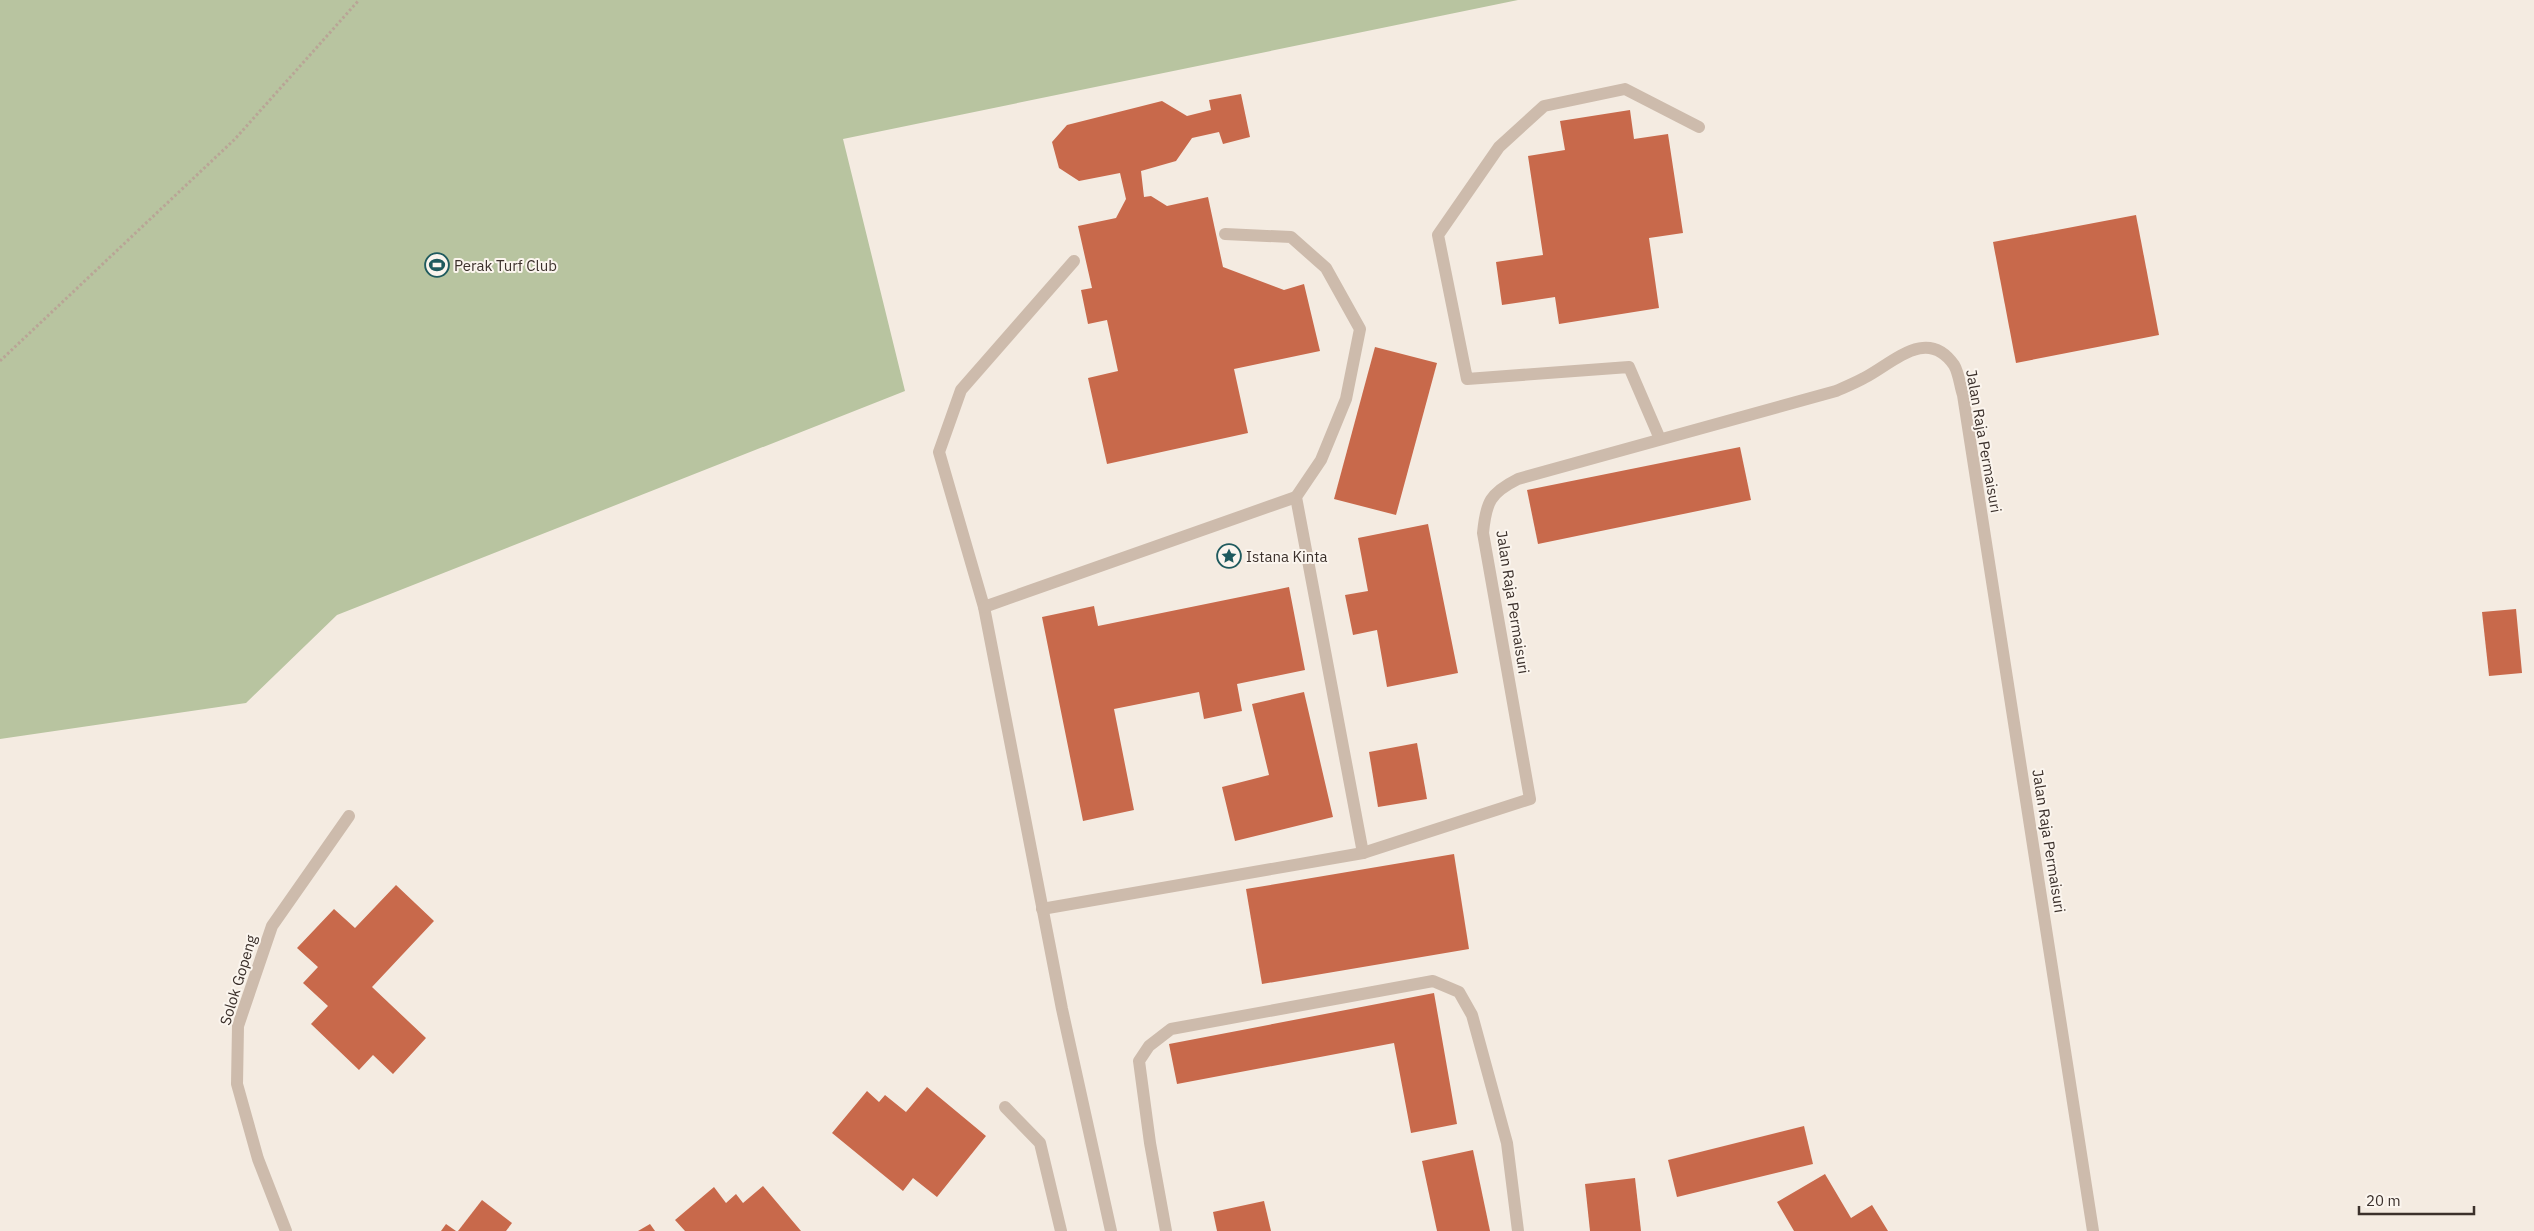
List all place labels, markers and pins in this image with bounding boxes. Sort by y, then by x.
sports icon: Perak Turf Club [424,252,450,278]
place label: Perak Turf Club [454,256,557,275]
place icon: Istana Kinta [1216,543,1242,569]
place label: Istana Kinta [1246,547,1328,566]

